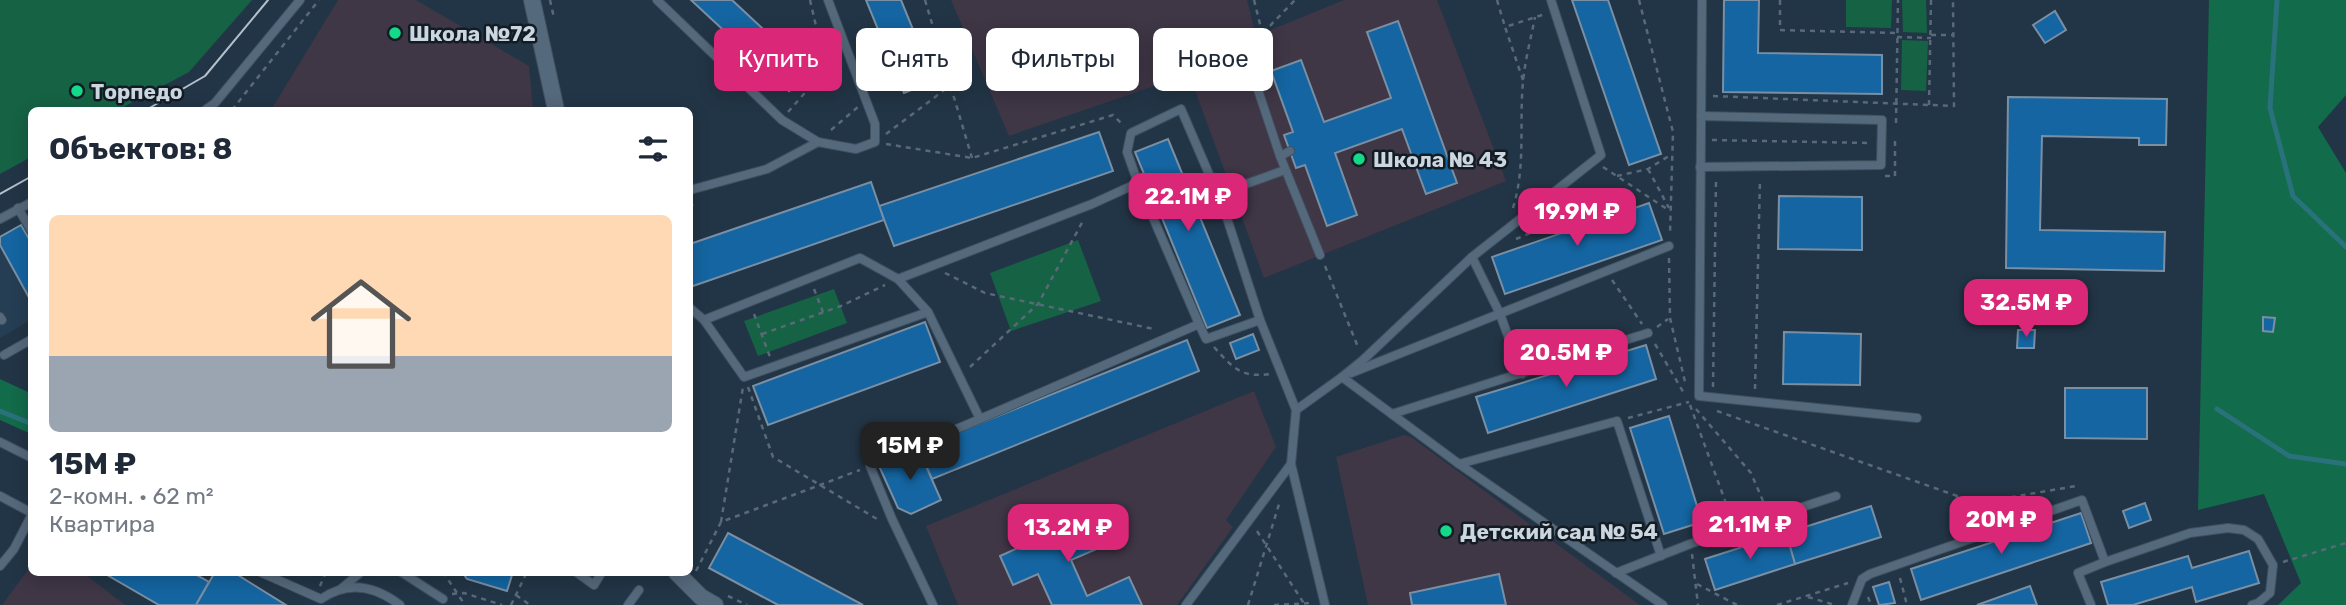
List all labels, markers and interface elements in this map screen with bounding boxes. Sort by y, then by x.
place label: Школа №72 [409,21,536,46]
marker: Школа №72 [387,25,403,41]
chip: Купить [714,28,842,91]
chip: Снять [856,28,972,91]
chip: Фильтры [986,28,1139,91]
chip: Новое [1153,28,1273,91]
place label: Торпедо [91,79,183,104]
marker: Торпедо [69,83,85,99]
icon: filters [634,130,672,168]
text: Объектов: 8 [49,131,233,167]
place label: Школа № 43 [1373,147,1507,172]
marker: Школа № 43 [1351,151,1367,167]
pin: 22.1M ₽ [1123,174,1253,233]
text: 22.1M ₽ [1145,182,1231,210]
pin: 19.9M ₽ [1512,188,1642,248]
text: 19.9M ₽ [1534,197,1620,225]
icon: home [298,261,424,387]
pin: 32.5M ₽ [1961,280,2091,339]
text: 32.5M ₽ [1980,288,2072,316]
pin: 20.5M ₽ [1501,330,1631,389]
text: 20.5M ₽ [1520,338,1612,366]
pin: 15M ₽ [861,422,959,482]
text: 15M ₽ [877,431,943,459]
text: 15M ₽ [49,446,136,482]
text: 2-комн. · 62 m² [49,482,214,510]
pin: 20M ₽ [1952,496,2050,556]
pin: 21.1M ₽ [1685,502,1815,561]
pin: 13.2M ₽ [1003,504,1133,564]
text: 20M ₽ [1965,505,2037,533]
text: Квартира [49,510,155,538]
text: 21.1M ₽ [1708,510,1792,538]
text: 13.2M ₽ [1024,513,1112,541]
place label: Детский сад № 54 [1460,519,1658,544]
marker: Детский сад № 54 [1438,523,1454,539]

